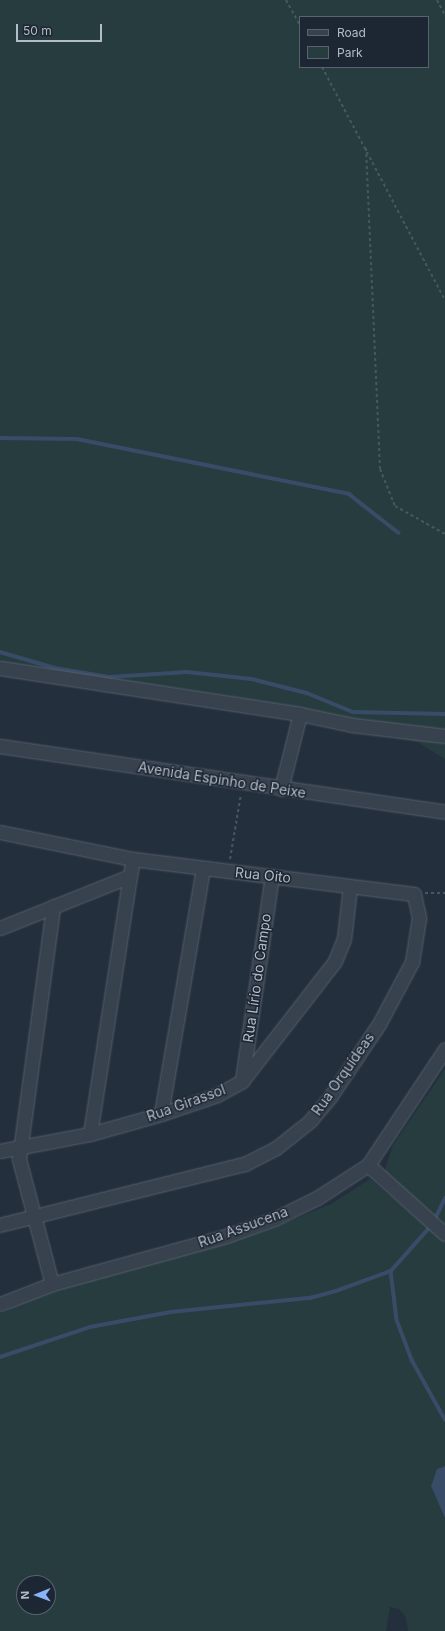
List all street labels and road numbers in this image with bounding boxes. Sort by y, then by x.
street label: Avenida Espinho de Peixe [137,758,307,802]
street label: Rua Oito [234,864,292,886]
street label: Rua Lírio do Campo [240,913,274,1043]
street label: Rua Orquídeas [308,1029,378,1119]
street label: Rua Girassol [144,1081,228,1125]
street label: Rua Assucena [196,1203,290,1251]

